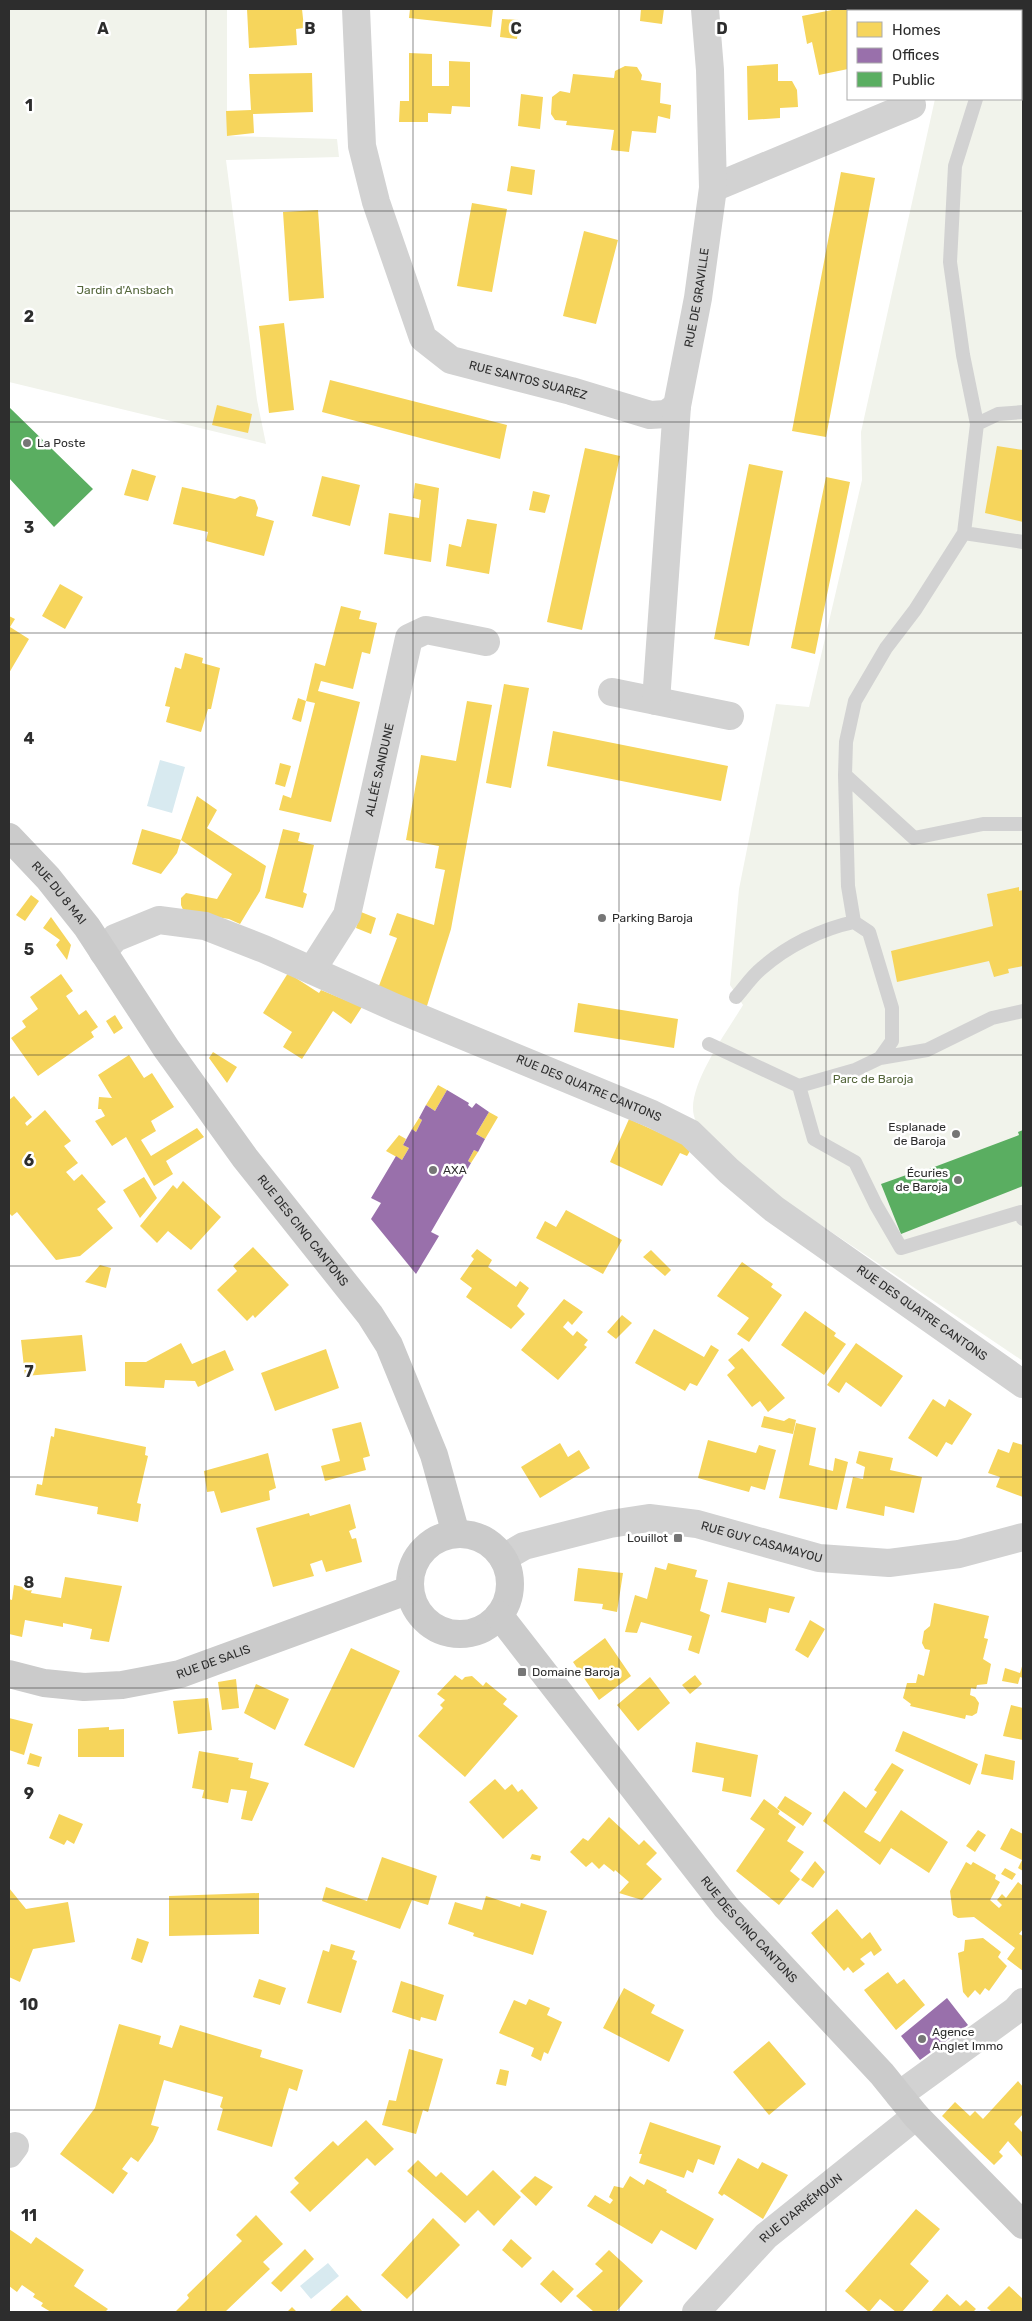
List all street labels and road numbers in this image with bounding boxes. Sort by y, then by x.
street label: RUE DE GRAVILLE [682,247,712,348]
street label: RUE SANTOS SUAREZ [467,358,589,403]
street label: ALLÉE SANDUNE [362,722,397,818]
street label: RUE DU 8 MAI [29,858,89,927]
street label: RUE DES QUATRE CANTONS [514,1052,664,1125]
street label: RUE DES CINQ CANTONS [254,1172,351,1289]
street label: RUE DES QUATRE CANTONS [854,1262,990,1364]
street label: RUE GUY CASAMAYOU [699,1518,824,1566]
street label: RUE DE SALIS [174,1642,252,1682]
street label: RUE DES CINQ CANTONS [698,1874,800,1986]
street label: RUE D'ARRÉMOUN [757,2171,845,2245]

